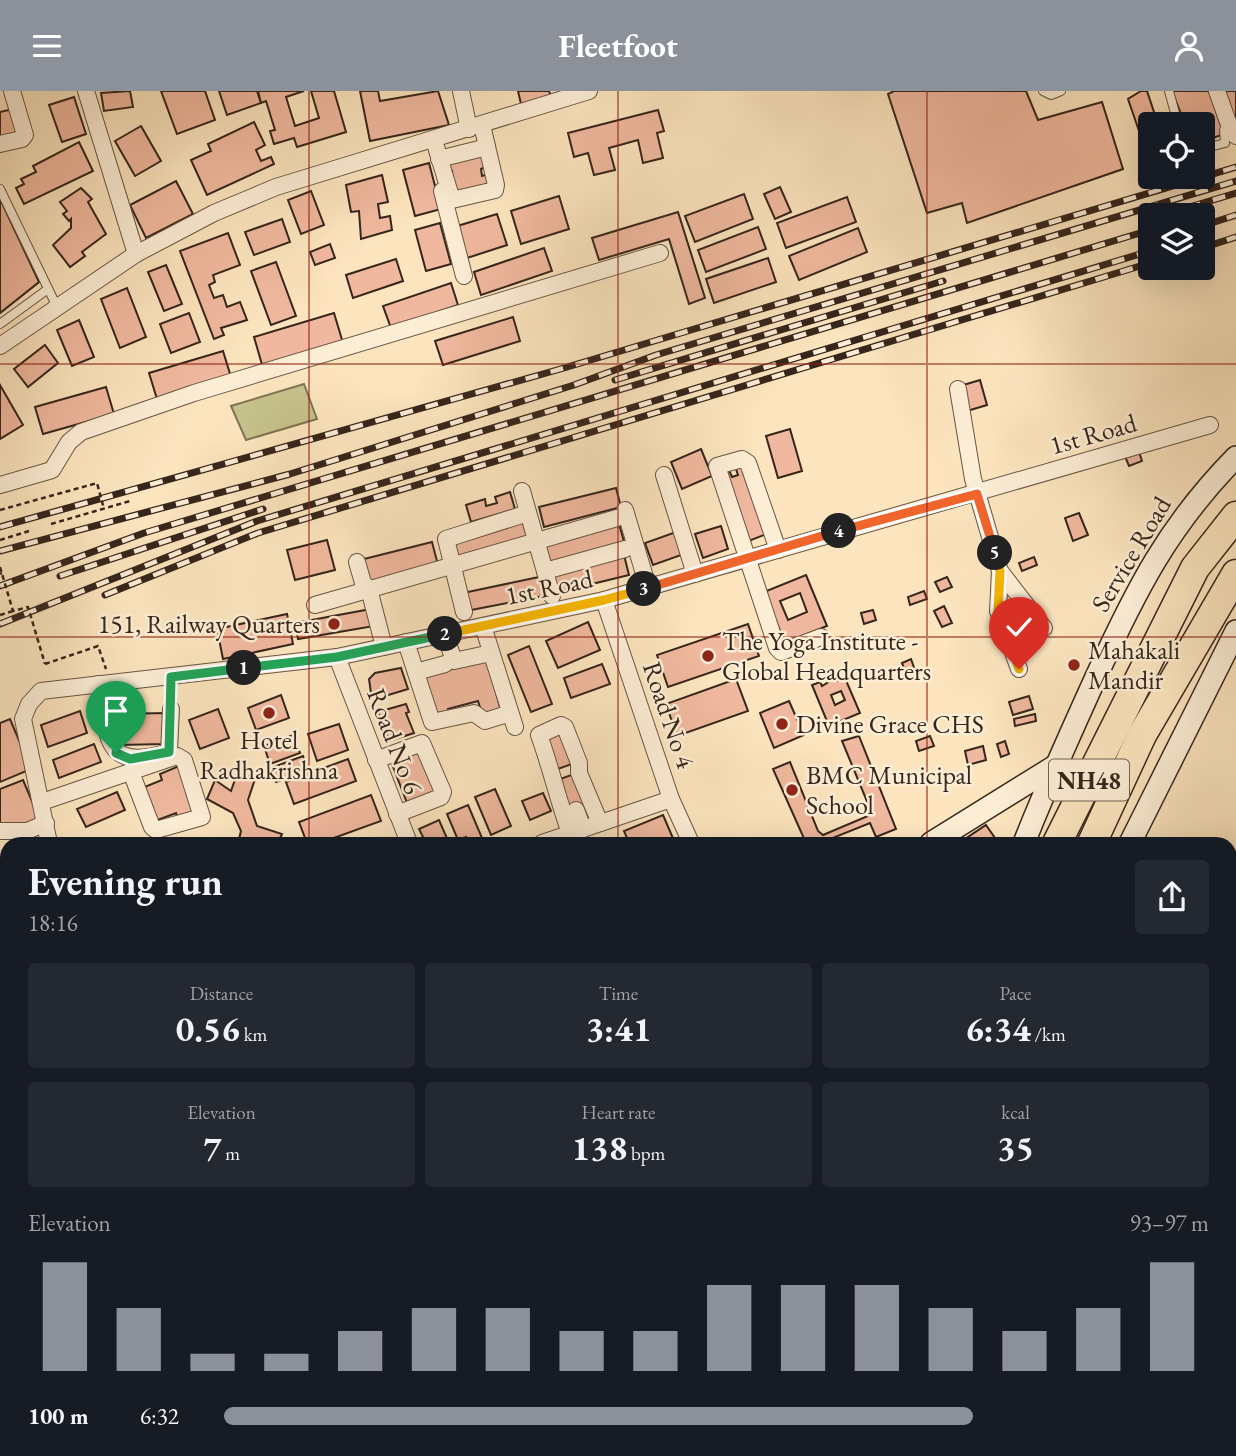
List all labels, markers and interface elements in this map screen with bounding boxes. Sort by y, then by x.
text: Fleetfoot [558,25,678,67]
icon: menu [28,27,66,65]
icon: person [1170,27,1208,65]
map controls [1138,112,1215,280]
button: locate [1138,112,1215,189]
button: layers [1138,203,1215,280]
street label: 1st Road [1046,405,1141,463]
street label: Service Road [1083,489,1179,618]
pin: 4 [822,513,856,549]
text: 4 [833,518,844,543]
pin: 5 [978,535,1012,571]
text: 5 [989,540,1000,565]
street label: 1st Road [502,561,597,613]
pin: 3 [626,571,662,607]
text: 3 [638,576,649,601]
pin [989,597,1049,669]
place label: 151, Railway Quarters [98,607,320,641]
icon: check [1000,608,1038,646]
marker: 151, Railway Quarters [326,616,342,632]
pin: 2 [428,617,462,651]
text: 2 [439,621,450,646]
place label: The Yoga Institute - Global Headquarters [722,624,931,688]
place label: Mahakali Mandir [1088,633,1180,697]
marker: The Yoga Institute - Global Headquarters [700,648,716,664]
pin: 1 [226,651,262,685]
text: 1 [238,655,249,680]
street label: Road No 4 [635,657,703,773]
marker: Mahakali Mandir [1066,657,1082,673]
pin [86,681,146,753]
street label: Road No 6 [359,683,431,799]
icon: arrive [97,692,135,730]
marker: Hotel Radhakrishna [261,705,277,721]
place label: Divine Grace CHS [796,707,984,741]
marker: Divine Grace CHS [774,716,790,732]
place label: Hotel Radhakrishna [200,723,339,787]
place label: BMC Municipal School [806,758,972,822]
road number: NH48 [1049,759,1129,801]
marker: BMC Municipal School [784,782,800,798]
text: Evening run [28,857,223,906]
button: share [1135,860,1209,934]
text: 18:16 [28,908,78,938]
text: Distance [190,981,253,1006]
text: Time [599,981,638,1006]
text: Pace [1000,981,1031,1006]
text: 0.56 [176,1006,240,1051]
text: 3:41 [586,1006,651,1051]
text: 6:34 [965,1006,1031,1051]
text: km [240,1022,267,1047]
text: /km [1031,1022,1066,1047]
text: Elevation [187,1100,256,1125]
text: Heart rate [582,1100,655,1125]
text: kcal [1001,1100,1030,1125]
text: 7 [203,1125,221,1170]
text: 138 [572,1125,627,1170]
text: 35 [997,1125,1034,1170]
text: m [221,1141,240,1166]
text: bpm [627,1141,665,1166]
text: Elevation [28,1208,111,1238]
text: 93–97 m [1130,1208,1209,1238]
text: 100 m [28,1401,89,1431]
text: 6:32 [140,1401,179,1431]

